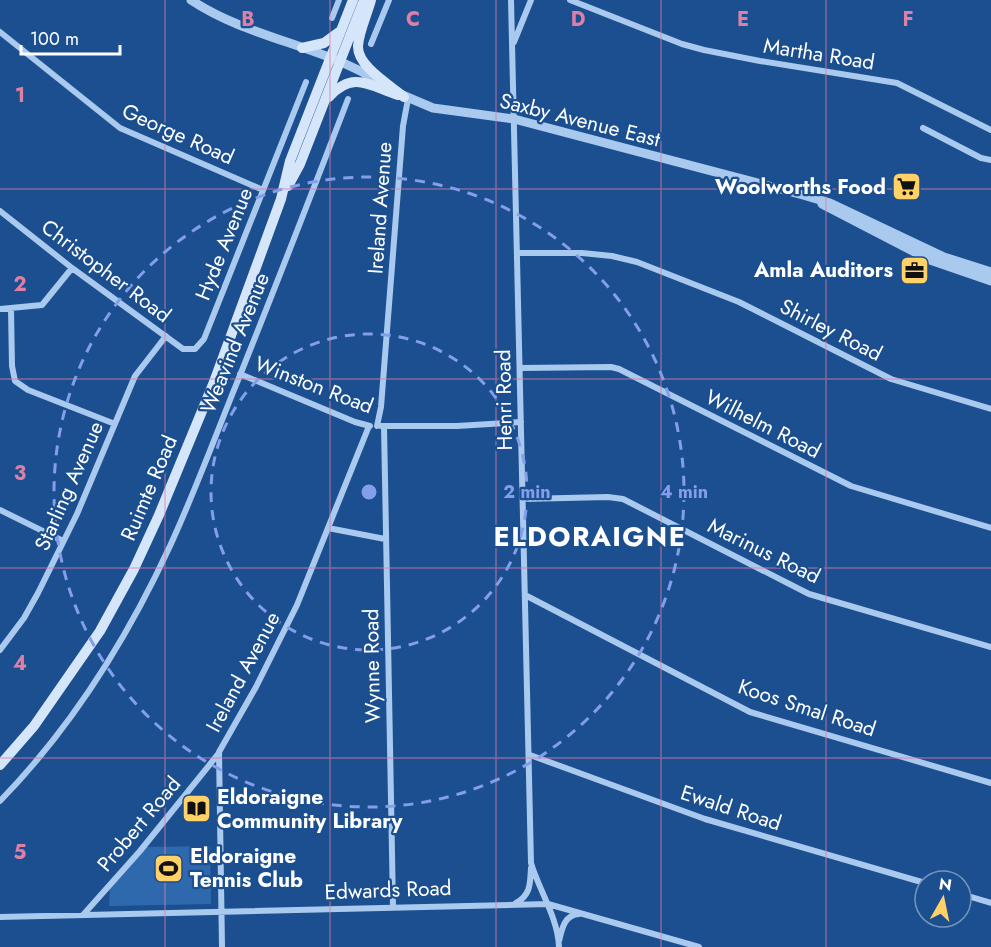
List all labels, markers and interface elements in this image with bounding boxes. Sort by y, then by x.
text: B [241,5,255,34]
text: C [406,5,420,34]
text: D [571,5,585,34]
text: E [737,5,749,34]
text: F [902,5,914,34]
scale bar [21,18,120,56]
text: 100 m [30,26,79,52]
street label: Martha Road [761,30,877,78]
text: 1 [15,81,25,110]
street label: Saxby Avenue East [497,86,663,154]
street label: George Road [117,96,239,172]
street label: Ireland Avenue [360,141,400,275]
supermarket icon: Woolworths Food [891,171,923,203]
place label: Woolworths Food [715,172,886,202]
street label: Hyde Avenue [188,183,260,305]
street label: Christopher Road [35,212,177,330]
office icon: Amla Auditors [898,254,930,286]
place label: Amla Auditors [753,255,893,285]
street label: Weavind Avenue [193,268,277,418]
text: 2 [13,270,27,299]
street label: Shirley Road [775,291,887,369]
street label: Winston Road [250,349,378,421]
street label: Henri Road [488,349,520,451]
street label: Wilhelm Road [700,382,826,466]
street label: Starling Avenue [27,416,111,556]
street label: Ruimte Road [113,431,185,545]
text: 3 [14,459,26,488]
text: 2 min [503,479,551,505]
text: 4 min [660,479,708,505]
centre of rings [359,482,379,502]
street label: Marinus Road [703,511,825,591]
district label: ELDORAIGNE [493,517,687,556]
street label: Ireland Avenue [199,606,287,738]
street label: Wynne Road [356,608,388,724]
text: 4 [13,649,27,678]
street label: Koos Smal Road [734,672,880,744]
street label: Probert Road [90,770,188,878]
street label: Ewald Road [677,778,785,838]
place label: Eldoraigne Community Library [217,782,403,836]
library icon: Eldoraigne Community Library [180,793,212,825]
text: 5 [14,838,27,867]
place label: Eldoraigne Tennis Club [190,841,303,895]
sports icon: Eldoraigne Tennis Club [153,852,185,884]
north arrow [913,869,973,929]
text: N [937,872,953,897]
street label: Edwards Road [324,873,452,907]

